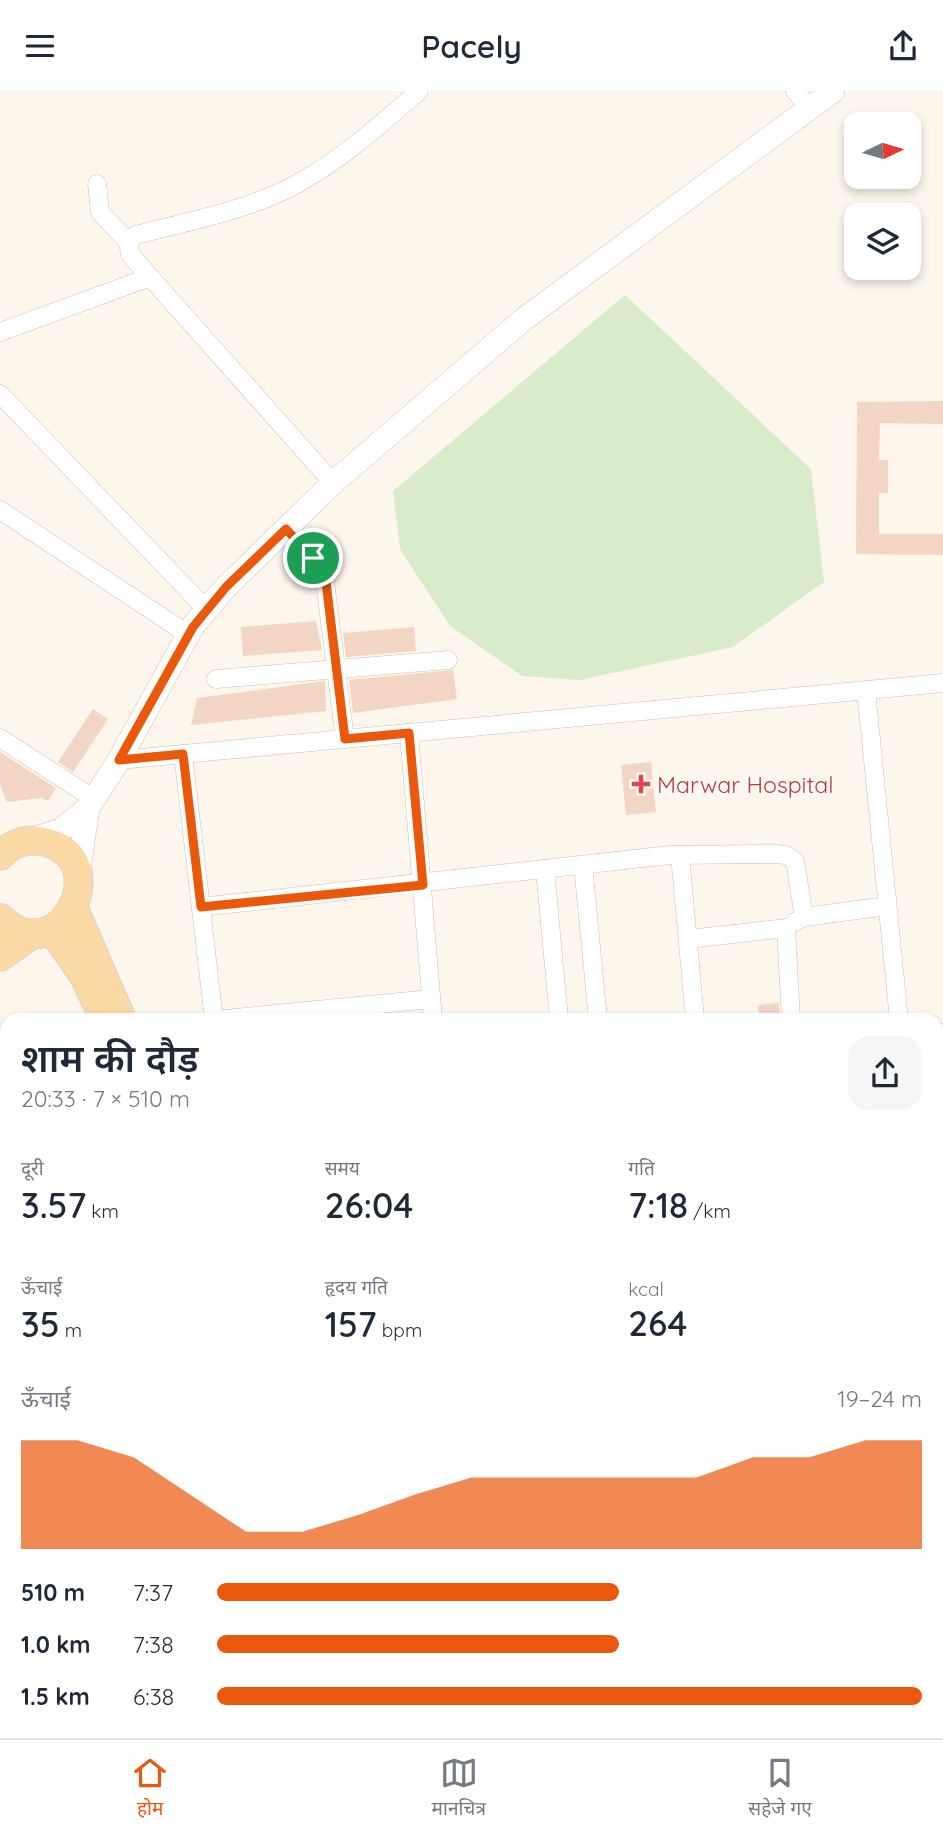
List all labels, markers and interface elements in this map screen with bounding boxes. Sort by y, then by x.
text: Pacely [421,26,522,66]
icon: menu [21,27,59,65]
icon: share [884,27,922,65]
north arrow [844,112,920,189]
map controls [844,112,921,280]
button: layers [844,203,921,280]
pin [283,528,343,588]
icon: arrive [294,539,332,577]
place label: Marwar Hospital [657,770,834,799]
marker: Marwar Hospital [631,774,651,794]
text: शाम की दौड़ [21,1034,199,1082]
button: share [848,1036,922,1110]
text: 20:33 · 7 × 510 m [21,1084,190,1113]
text: दूरी [21,1156,44,1180]
text: समय [325,1156,360,1180]
text: गति [628,1156,655,1180]
text: 3.57 [21,1183,86,1227]
text: 26:04 [325,1183,413,1227]
text: 7:18 [628,1183,688,1227]
text: km [86,1199,119,1223]
text: /km [688,1199,731,1223]
text: ऊँचाई [21,1275,62,1299]
text: हृदय गति [325,1275,388,1299]
text: kcal [628,1277,664,1301]
text: 264 [628,1301,687,1345]
text: 35 [21,1302,59,1346]
text: 157 [325,1302,377,1346]
text: m [59,1318,82,1342]
text: bpm [377,1318,422,1342]
text: ऊँचाई [21,1384,71,1413]
text: 19–24 m [837,1384,922,1413]
text: 510 m [21,1578,85,1607]
text: 7:37 [133,1578,173,1607]
text: 1.0 km [21,1630,91,1659]
text: 7:38 [133,1630,174,1659]
text: 1.5 km [21,1682,90,1711]
text: 6:38 [133,1682,174,1711]
tab: होम [131,1754,169,1823]
tab: मानचित्र [432,1754,486,1823]
tab: सहेजे गए [748,1754,812,1823]

